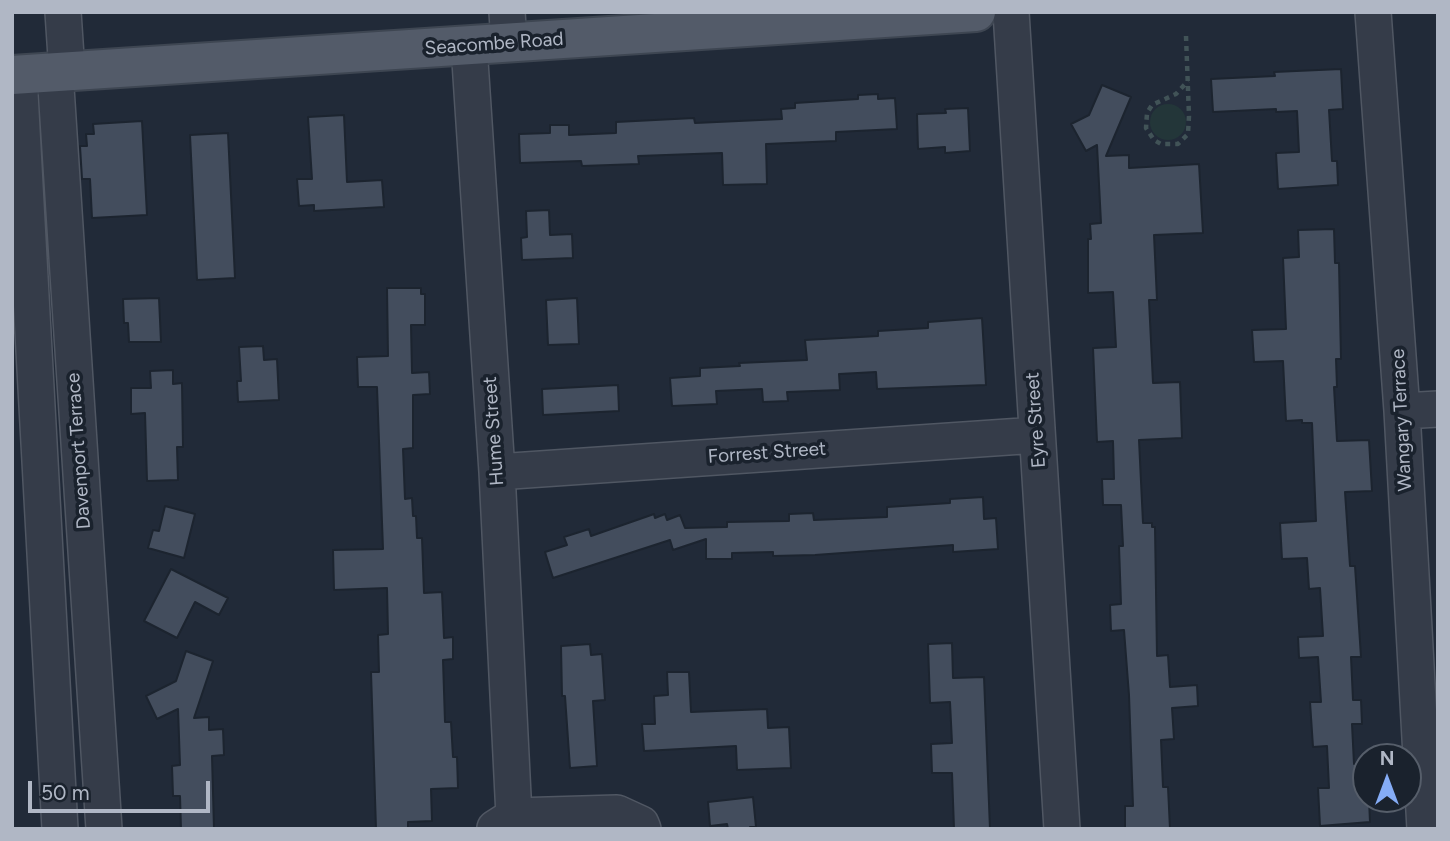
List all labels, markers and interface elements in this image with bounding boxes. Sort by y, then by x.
street label: Seacombe Road [424,28,564,60]
street label: Wangary Terrace [1387,348,1417,492]
street label: Eyre Street [1021,371,1051,469]
street label: Davenport Terrace [62,372,96,530]
street label: Hume Street [479,376,509,486]
street label: Forrest Street [707,437,827,469]
north arrow [1352,743,1422,813]
text: N [1380,747,1394,770]
scale bar [32,768,214,812]
text: 50 m [41,780,90,805]

